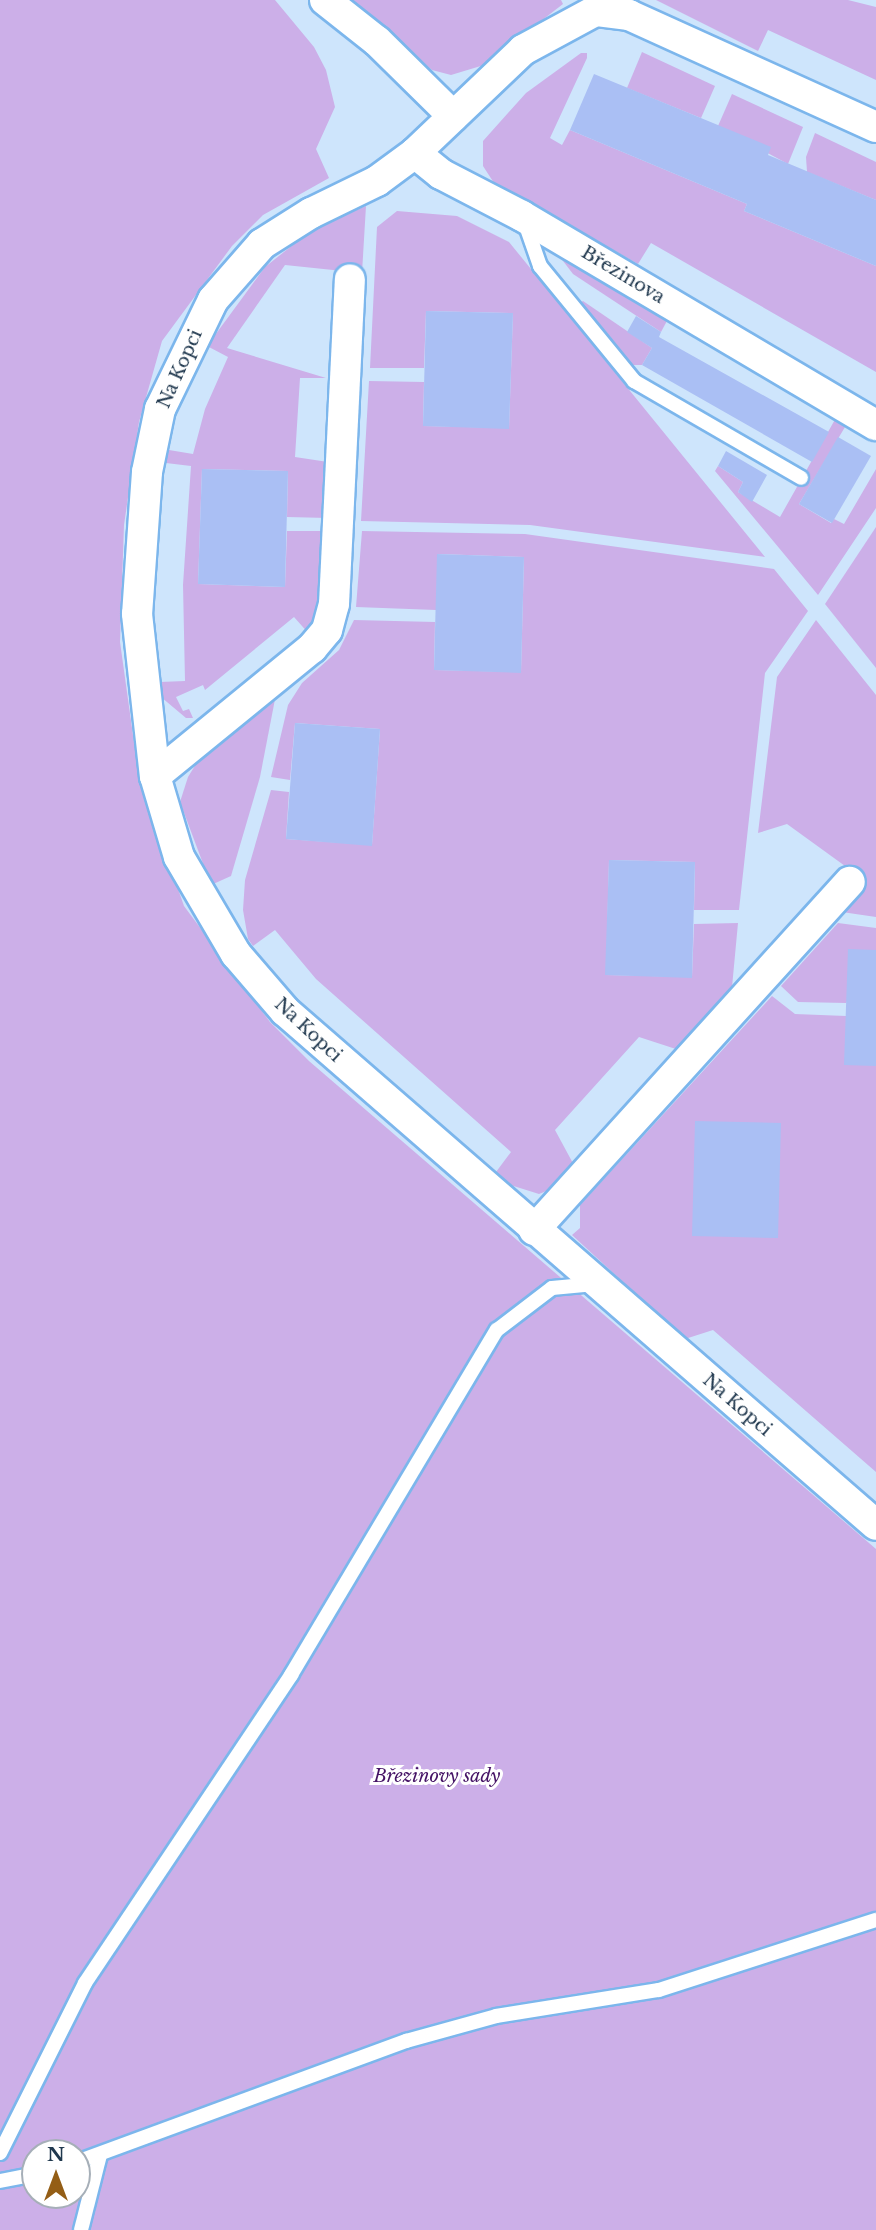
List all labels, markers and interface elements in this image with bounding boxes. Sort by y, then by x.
street label: Březinova [577,242,669,308]
street label: Na Kopci [153,326,207,412]
street label: Na Kopci [270,993,346,1067]
street label: Na Kopci [698,1369,776,1441]
park label: Březinovy sady [374,1765,500,1787]
north arrow [21,2139,91,2209]
text: N [47,2143,65,2166]

